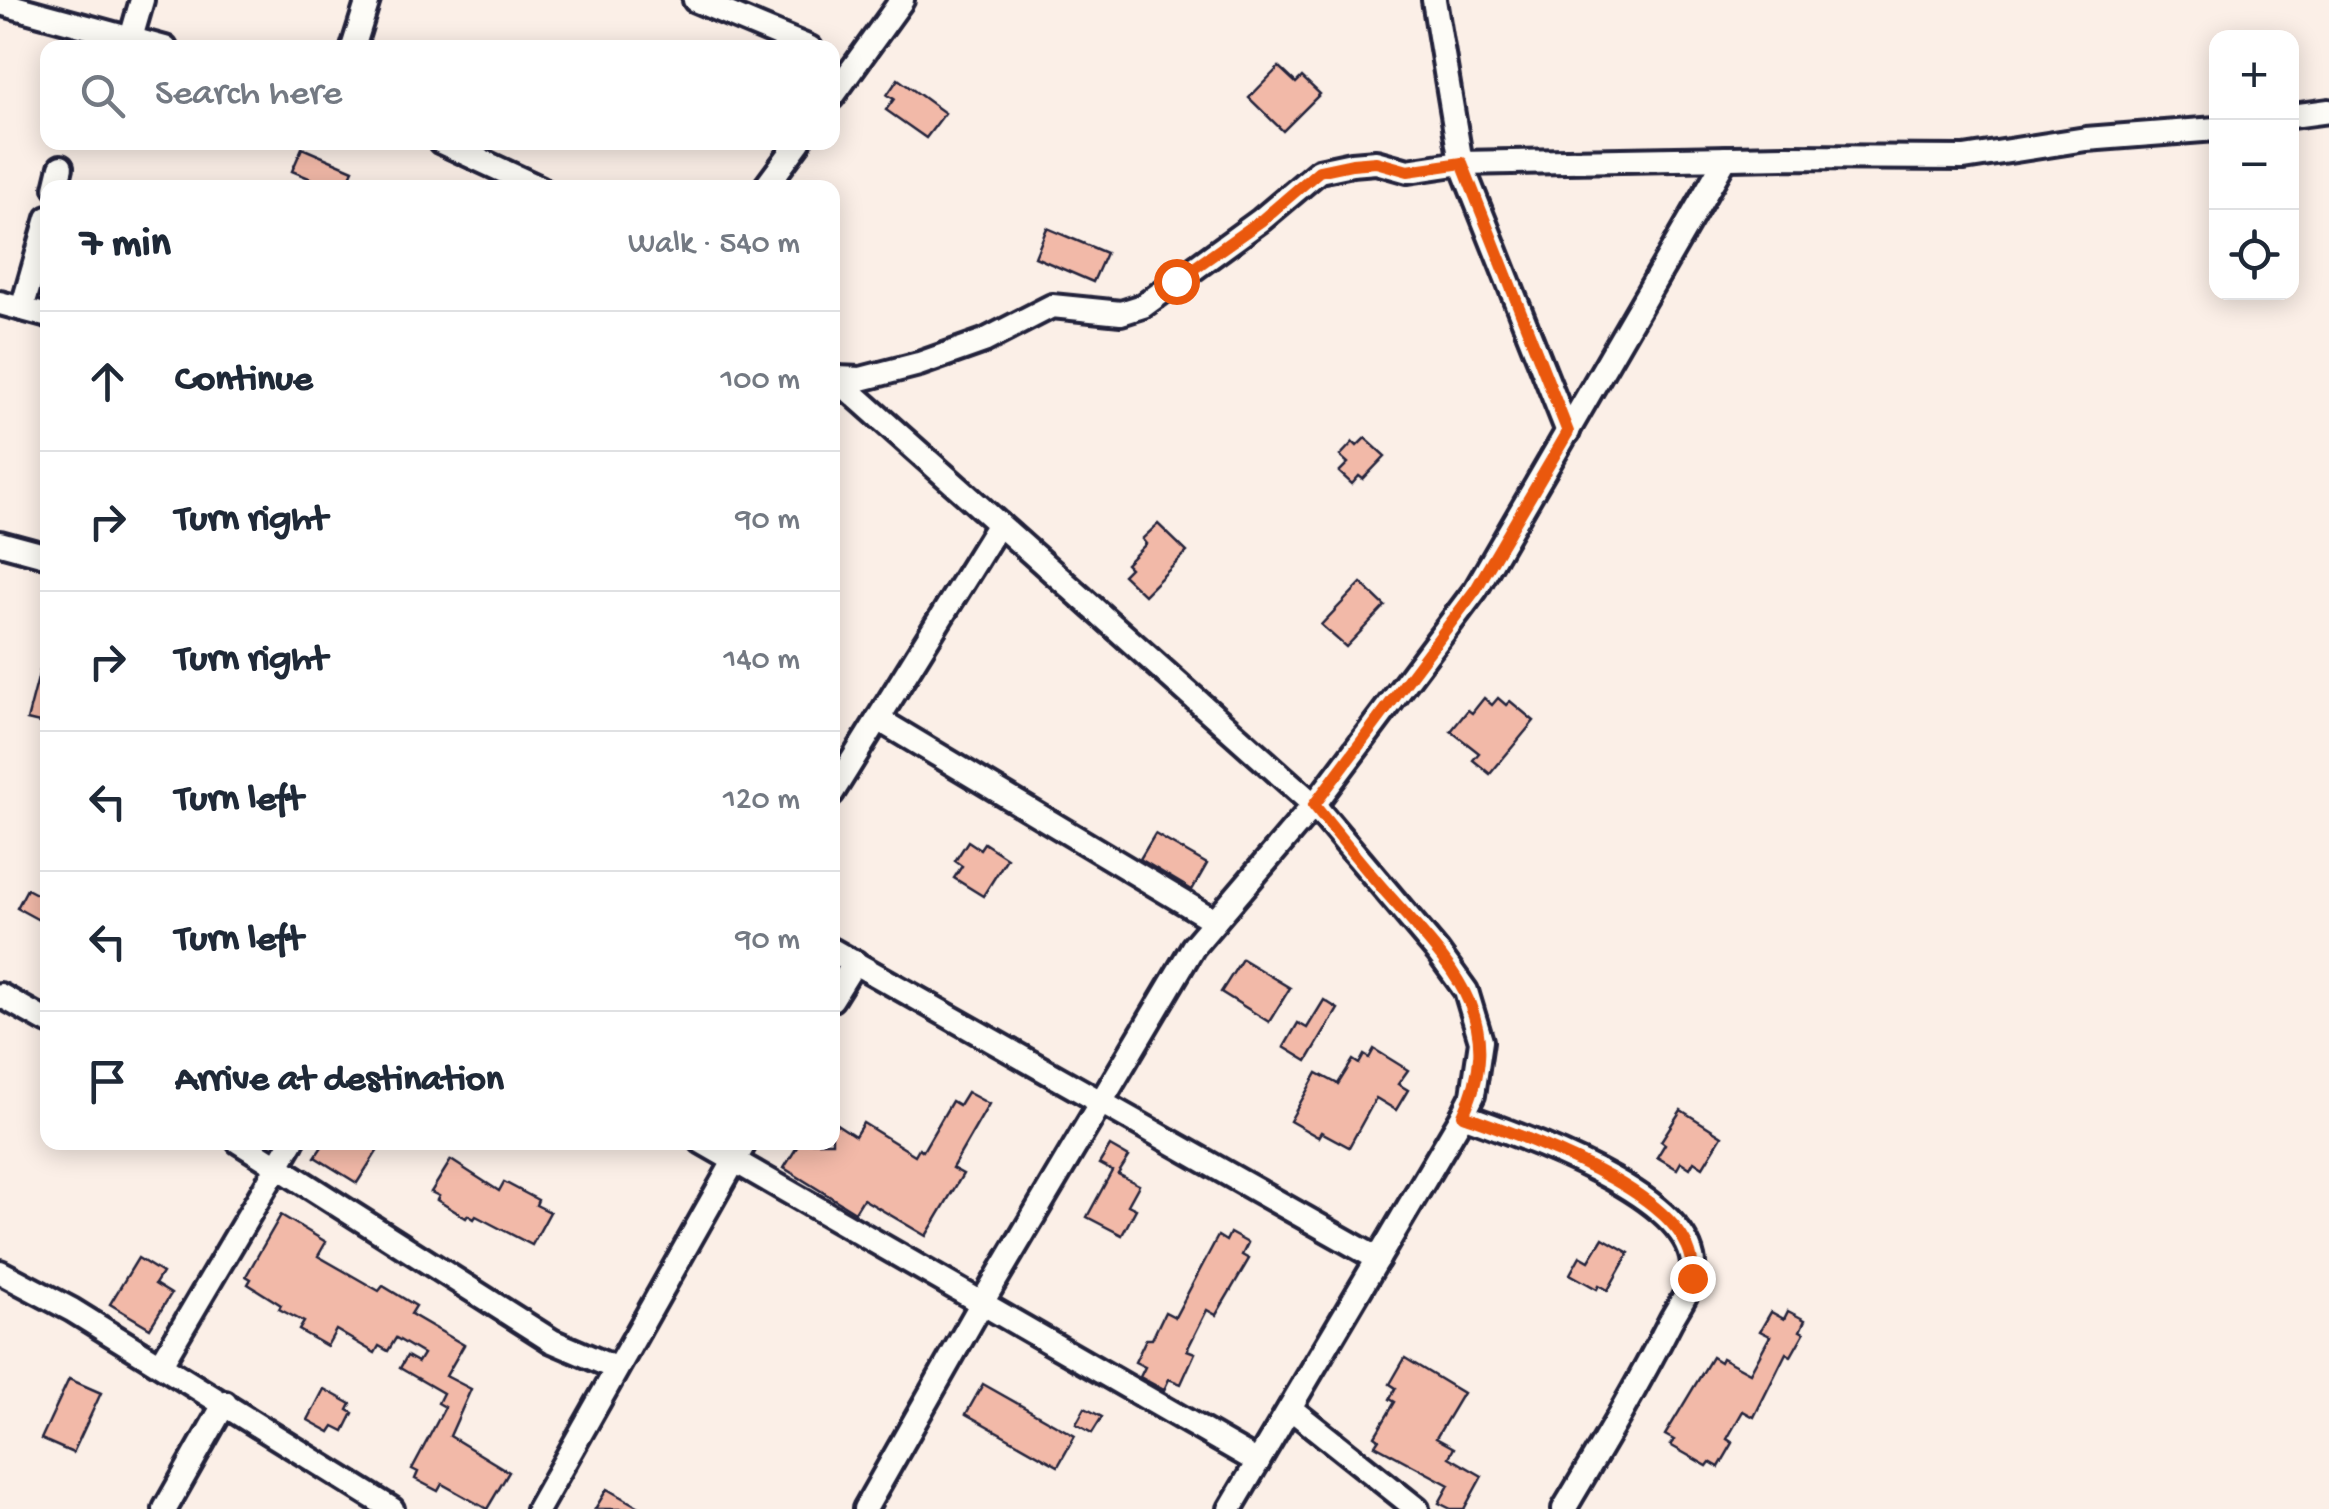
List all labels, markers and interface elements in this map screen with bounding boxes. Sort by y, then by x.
map controls [2209,30,2299,300]
button: + [2209,30,2299,120]
search box [40,40,840,150]
icon: search [75,68,130,123]
text: Search here [155,73,342,117]
button: − [2209,120,2299,210]
button: locate [2209,210,2299,300]
text: 7 min [80,221,171,270]
text: Walk · 540 m [628,226,800,264]
route start [1154,259,1200,305]
icon: ahead [80,354,135,409]
text: Continue [175,359,313,403]
text: 100 m [720,362,800,400]
icon: right [80,494,135,549]
text: Turn right [175,499,327,543]
text: 90 m [736,502,800,540]
icon: right [80,634,135,689]
text: Turn right [175,639,327,683]
text: 140 m [723,642,800,680]
icon: left [80,774,135,829]
text: Turn left [175,779,303,823]
text: 120 m [723,782,800,820]
icon: left [80,914,135,969]
text: Turn left [175,919,303,963]
text: 90 m [736,922,800,960]
icon: arrive [80,1054,135,1109]
text: Arrive at destination [175,1059,504,1103]
route end [1670,1256,1716,1302]

